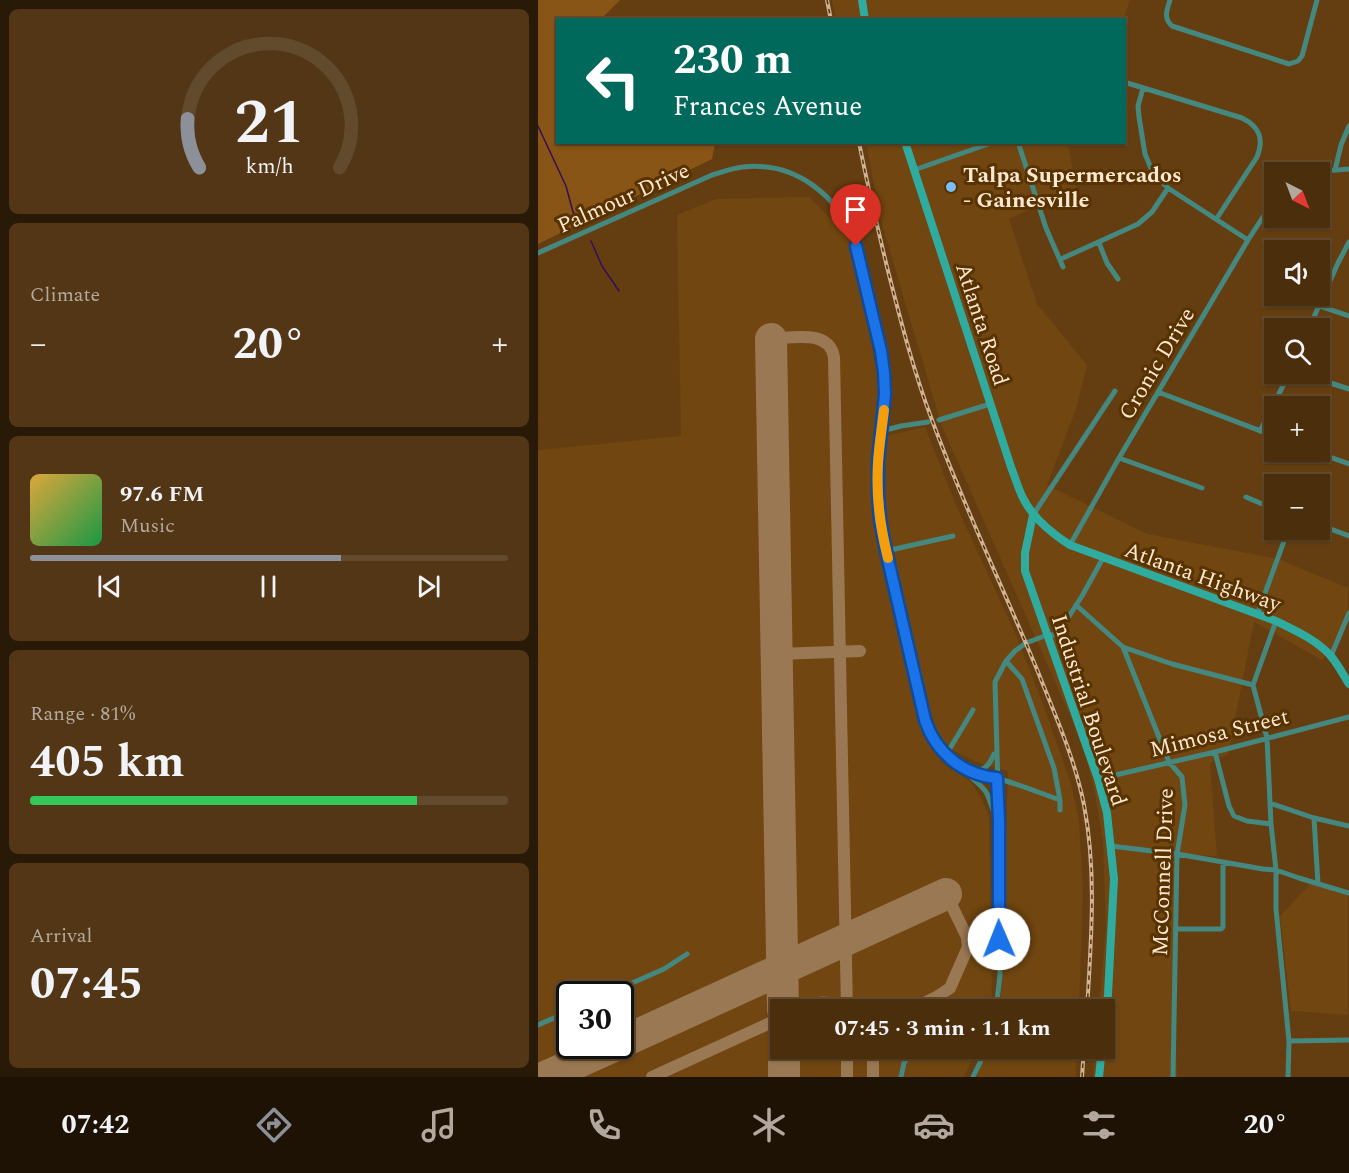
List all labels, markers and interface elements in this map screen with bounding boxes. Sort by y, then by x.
text: 230 m [673,29,792,92]
icon: left [574,42,652,120]
text: 21 [234,76,304,171]
text: Frances Avenue [673,86,862,128]
text: km/h [245,151,293,184]
street label: Palmour Drive [552,154,695,242]
place label: Talpa Supermercados - Gainesville [963,159,1182,217]
north arrow [1264,162,1330,228]
map controls [1264,162,1330,540]
marker: Talpa Supermercados - Gainesville [944,180,958,194]
pin [830,184,881,246]
icon: arrive [839,193,872,226]
button: sound [1264,240,1330,306]
street label: Atlanta Road [946,259,1017,390]
text: Climate [30,280,100,310]
street label: Cronic Drive [1111,301,1204,426]
text: 20° [233,310,306,379]
button: search [1264,318,1330,384]
text: − [30,319,47,369]
text: + [492,319,508,369]
button: + [1264,396,1330,462]
button: − [1264,474,1330,540]
text: 97.6 FM [120,478,204,511]
text: Music [120,511,175,541]
street label: Atlanta Highway [1120,534,1287,622]
icon: previous [93,570,126,603]
icon: pause [252,570,285,603]
icon: next [412,570,445,603]
street label: Industrial Boulevard [1042,610,1135,811]
text: Range · 81% [30,699,135,729]
street label: Mimosa Street [1146,700,1293,767]
text: 405 km [30,728,185,797]
street label: McConnell Drive [1144,787,1183,957]
position arrow [967,907,1031,971]
text: Arrival [30,921,92,951]
text: 07:45 [30,950,143,1019]
speed limit sign: 30 [556,981,634,1059]
text: 07:45 · 3 min · 1.1 km [835,1012,1050,1045]
text: 07:42 [62,1104,129,1146]
icon: directions [253,1104,295,1146]
icon: music [418,1104,460,1146]
icon: phone [583,1104,625,1146]
icon: climate [748,1104,790,1146]
icon: car [913,1104,955,1146]
icon: filters [1078,1104,1120,1146]
text: 20° [1244,1104,1287,1146]

